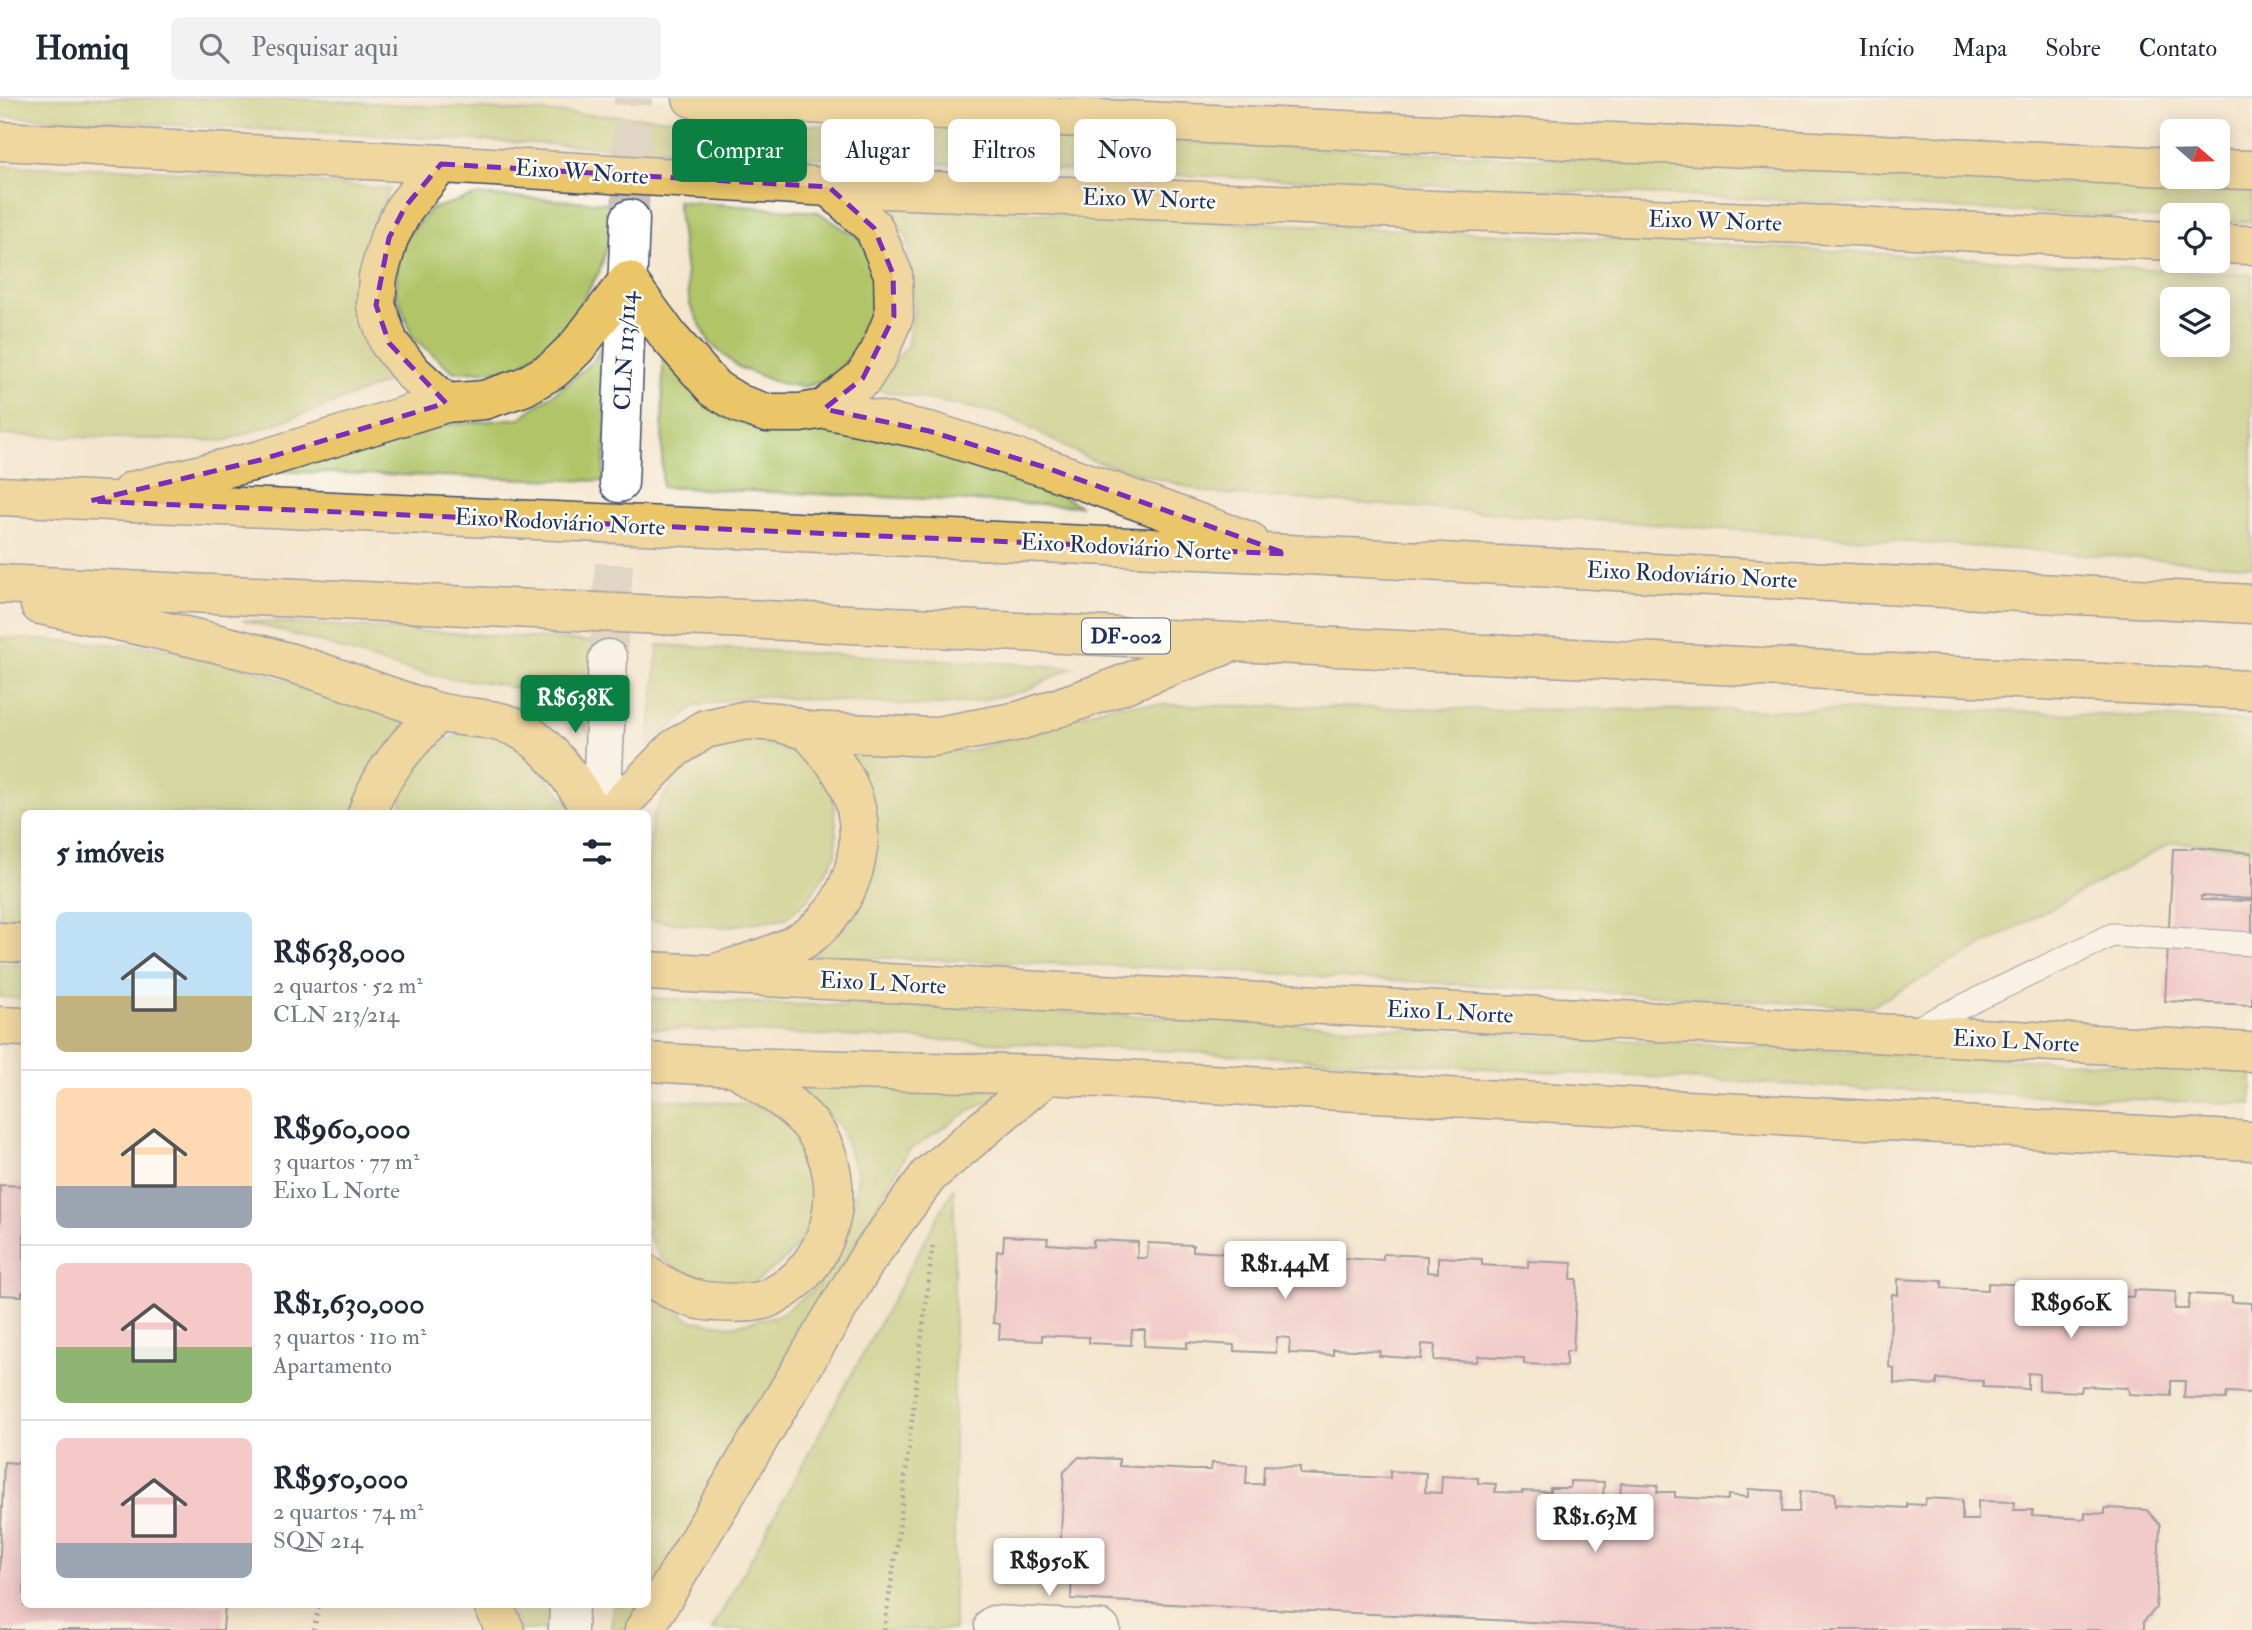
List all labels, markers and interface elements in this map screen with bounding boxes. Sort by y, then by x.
search box [171,17,661,80]
text: Homiq [35,28,129,69]
icon: search [195,29,233,67]
text: Pesquisar aqui [251,32,399,64]
text: Início [1858,33,1914,64]
text: Mapa [1952,33,2007,64]
text: Sobre [2045,33,2101,64]
text: Contato [2139,33,2217,64]
chip: Comprar [672,119,807,182]
chip: Alugar [821,119,934,182]
chip: Filtros [948,119,1060,182]
chip: Novo [1074,119,1176,182]
north arrow [2160,119,2230,189]
map controls [2160,119,2230,357]
street label: Eixo W Norte [514,153,650,191]
street label: Eixo W Norte [1082,182,1217,216]
button: locate [2160,203,2230,273]
street label: Eixo W Norte [1648,204,1783,238]
button: layers [2160,287,2230,357]
street label: CLN 113/114 [607,289,643,411]
street label: Eixo Rodoviário Norte [454,502,666,542]
street label: Eixo Rodoviário Norte [1020,527,1232,567]
street label: Eixo Rodoviário Norte [1586,555,1798,595]
road number: DF-002 [1082,618,1170,654]
pin: R$638K [518,676,632,735]
text: R$638K [537,683,613,712]
icon: filters [578,833,616,871]
text: 5 imóveis [56,834,164,871]
text: R$638,000 [273,934,405,971]
icon: home [112,940,196,1024]
street label: Eixo L Norte [819,965,947,1001]
text: 2 quartos · 52 m² [273,971,423,1000]
street label: Eixo L Norte [1386,994,1514,1030]
text: CLN 213/214 [273,1000,399,1029]
street label: Eixo L Norte [1952,1023,2080,1059]
text: R$960,000 [273,1110,411,1147]
icon: home [112,1116,196,1200]
text: 3 quartos · 77 m² [273,1147,419,1176]
text: Eixo L Norte [273,1176,400,1205]
pin: R$1.44M [1220,1242,1350,1301]
text: R$1.44M [1240,1249,1330,1278]
pin: R$960K [2014,1280,2128,1340]
text: R$1,630,000 [273,1285,425,1322]
text: R$960K [2031,1288,2111,1317]
icon: home [112,1291,196,1375]
text: 3 quartos · 110 m² [273,1322,426,1351]
text: Apartamento [273,1351,392,1380]
text: R$950,000 [273,1460,408,1497]
icon: home [112,1466,196,1550]
pin: R$1.63M [1530,1494,1660,1554]
text: 2 quartos · 74 m² [273,1497,423,1526]
text: R$1.63M [1553,1502,1637,1531]
text: SQN 214 [273,1526,363,1555]
pin: R$950K [992,1538,1106,1598]
text: R$950K [1009,1546,1089,1575]

